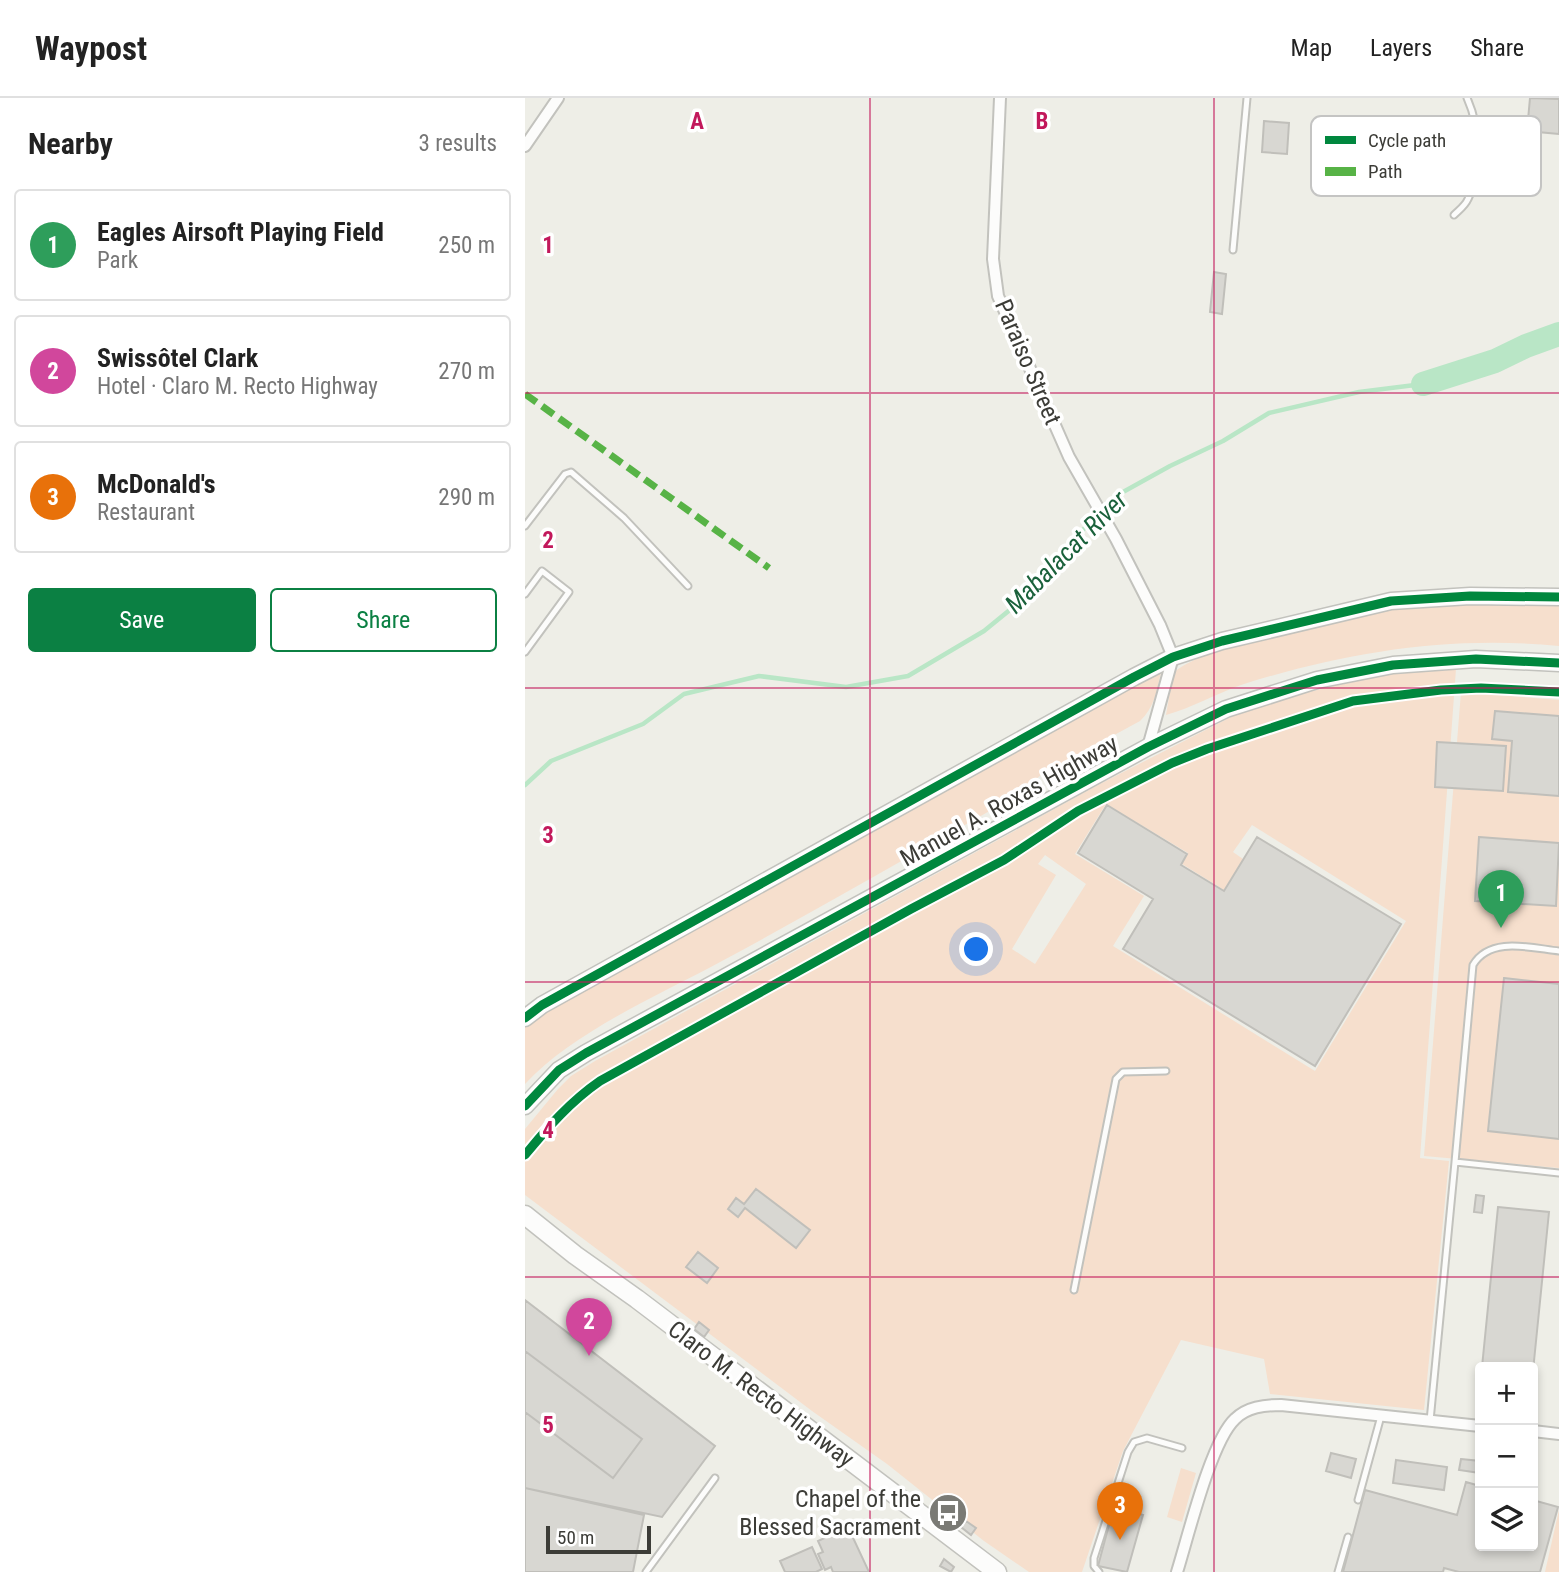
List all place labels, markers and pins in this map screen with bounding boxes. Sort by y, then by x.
pin: 1 [1478,870,1524,928]
pin: 2 [566,1298,612,1356]
pin: 3 [1097,1482,1143,1540]
place label: Chapel of the Blessed Sacrament [739,1485,921,1541]
bus stop icon: Chapel of the Blessed Sacrament [927,1492,969,1534]

